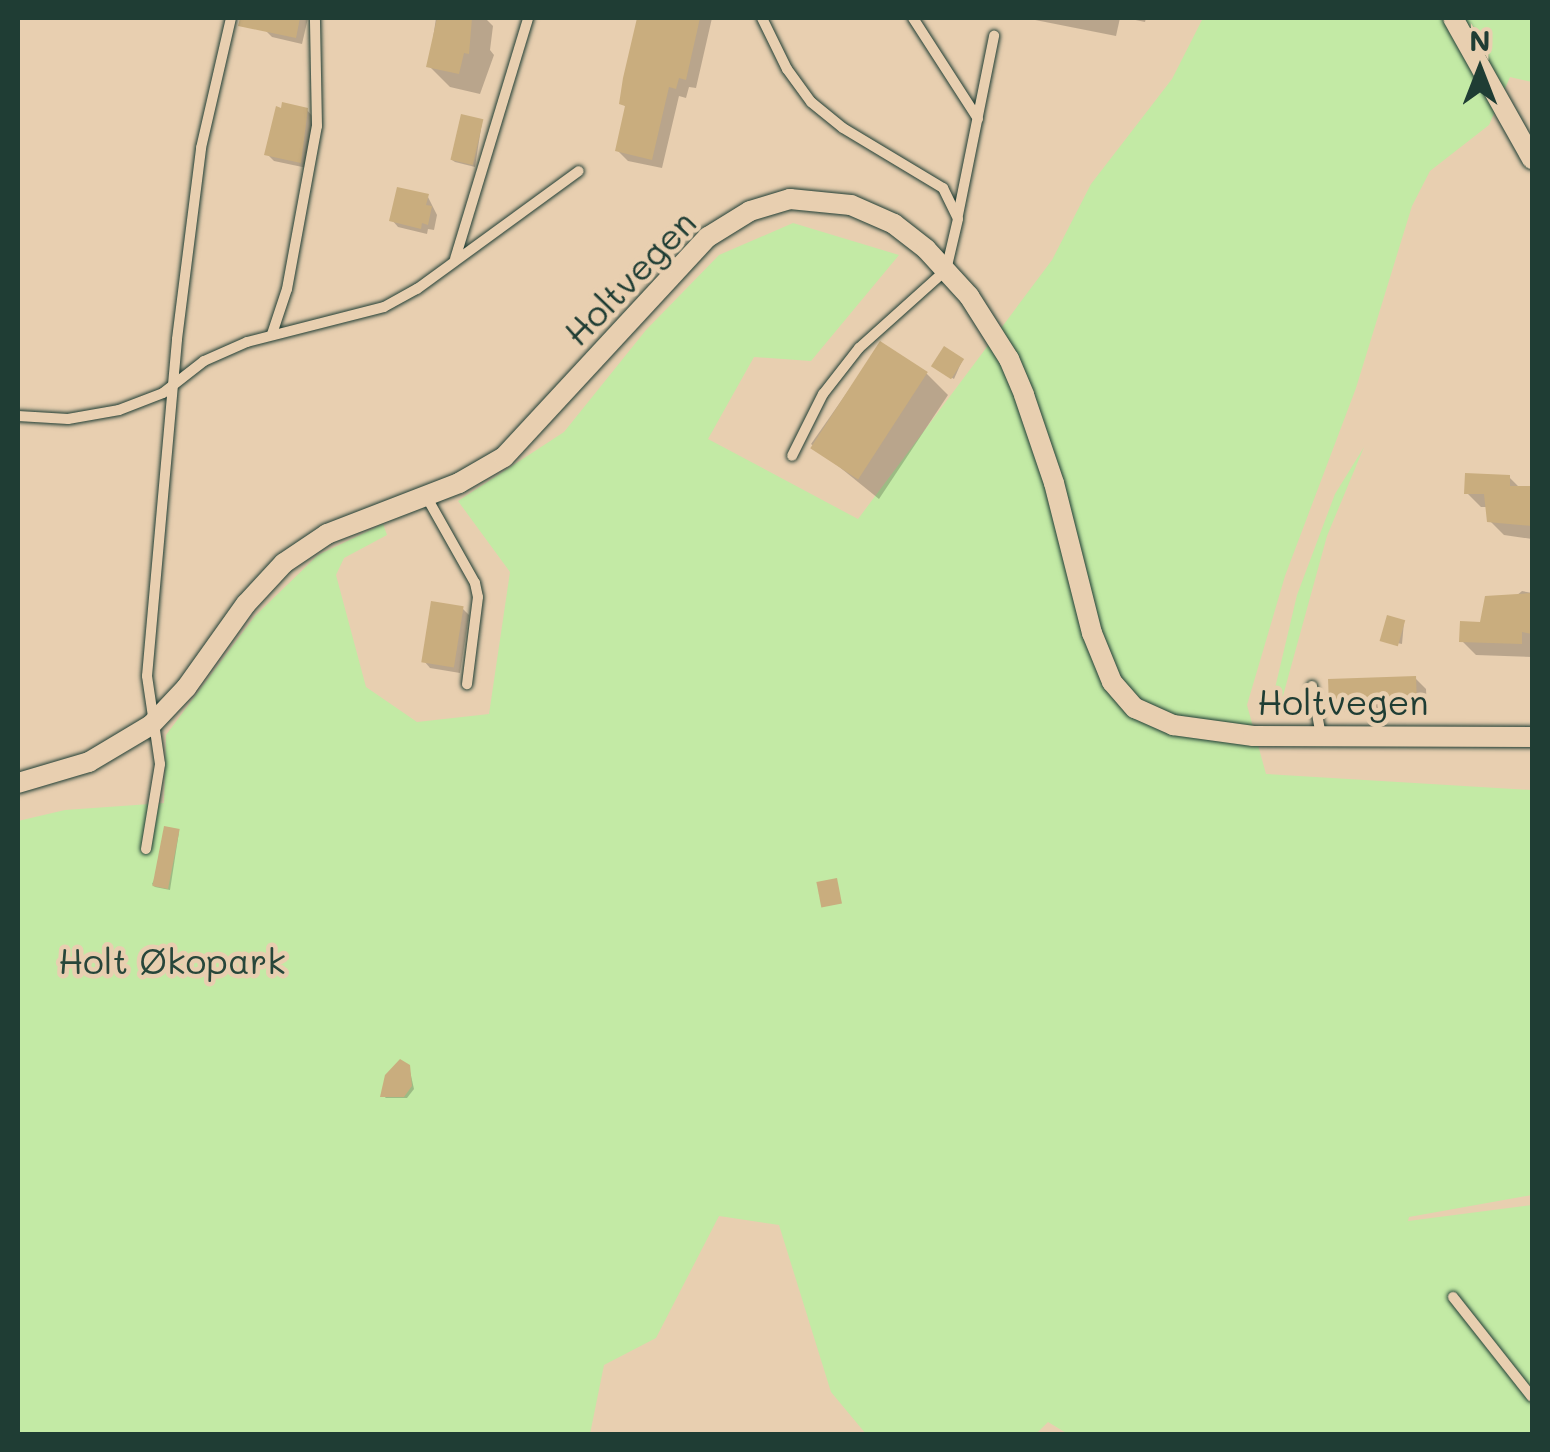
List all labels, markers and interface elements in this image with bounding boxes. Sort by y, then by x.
north arrow [1430,20,1530,120]
text: N [1469,22,1491,58]
street label: Holtvegen [554,201,704,353]
street label: Holtvegen [1257,680,1429,722]
park label: Holt Økopark [58,939,286,981]

